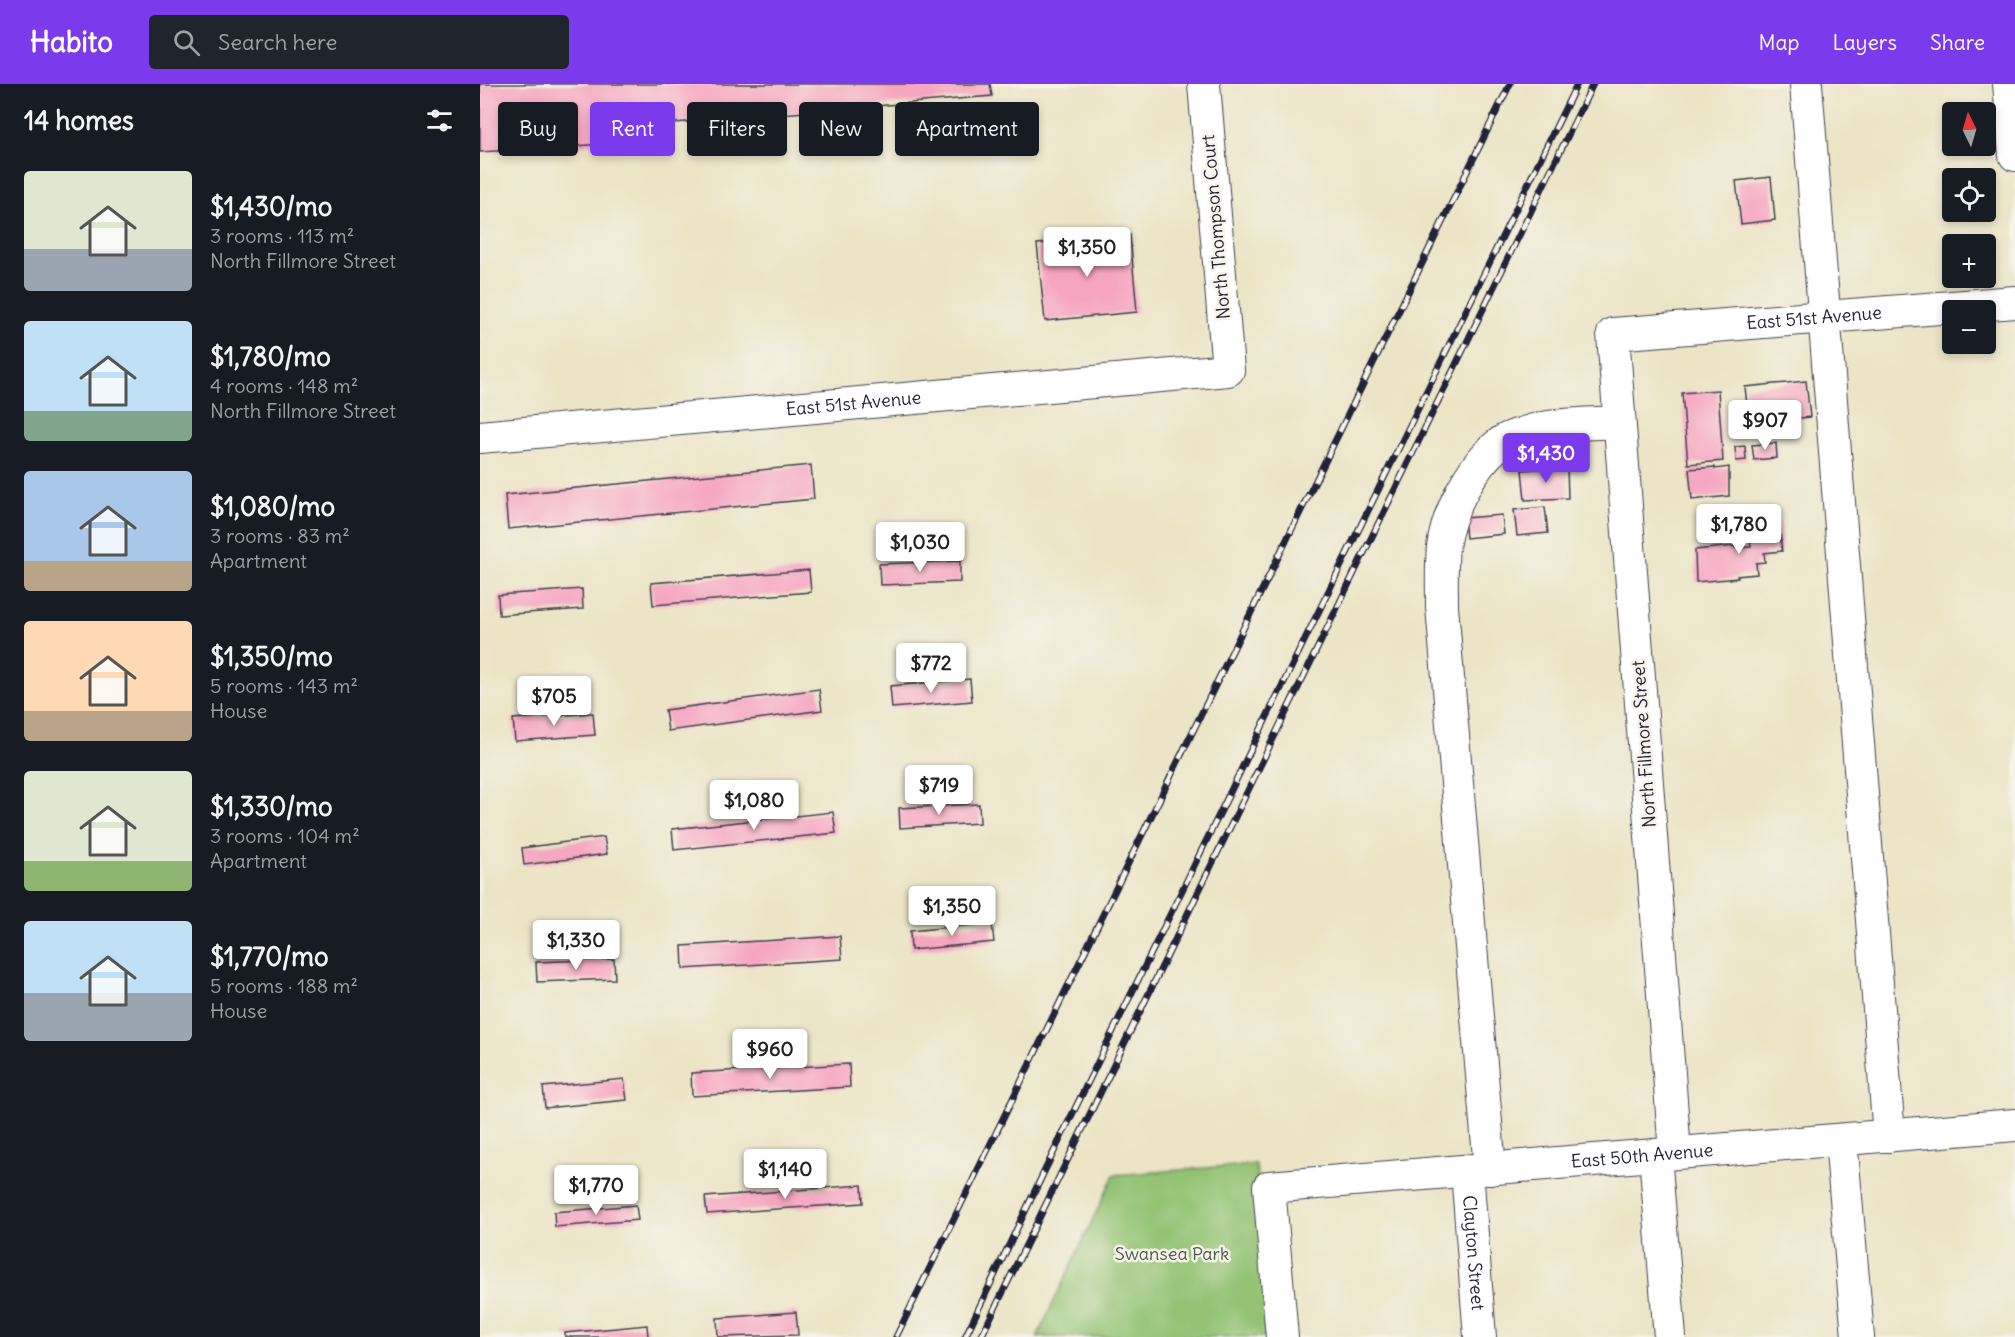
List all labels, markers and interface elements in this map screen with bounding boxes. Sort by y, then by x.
search box [149,15,569,69]
text: Habito [30,24,113,60]
icon: search [170,26,203,59]
text: Search here [218,28,337,56]
text: Map [1759,29,1799,56]
text: Layers [1832,29,1897,56]
text: Share [1930,29,1985,56]
chip: Buy [498,102,578,156]
chip: Rent [590,102,675,156]
chip: Filters [687,102,787,156]
chip: New [799,102,883,156]
chip: Apartment [895,102,1039,156]
north arrow [1942,102,1996,156]
map controls [1942,102,1996,354]
text: 14 homes [24,104,134,137]
icon: filters [423,104,456,137]
street label: North Thompson Court [1196,134,1235,320]
button: locate [1942,168,1996,222]
text: $1,430/mo [210,190,332,223]
icon: home [72,195,144,267]
text: 3 rooms · 113 m² [210,223,354,248]
pin: $1,350 [1038,227,1136,278]
text: $1,350 [1058,234,1116,259]
button: + [1942,234,1996,288]
text: North Fillmore Street [210,248,396,273]
button: − [1942,300,1996,354]
street label: East 51st Avenue [1745,301,1883,334]
text: $1,780/mo [210,340,331,373]
icon: home [72,345,144,417]
text: 4 rooms · 148 m² [210,373,358,398]
street label: East 51st Avenue [785,386,922,421]
text: North Fillmore Street [210,398,396,423]
pin: $907 [1729,400,1801,451]
text: $907 [1742,407,1788,432]
pin: $1,430 [1497,433,1595,484]
text: $1,430 [1517,440,1575,465]
text: $1,080/mo [210,490,335,523]
icon: home [72,495,144,567]
pin: $1,780 [1690,504,1788,555]
text: $1,780 [1710,511,1768,536]
pin: $1,030 [871,522,969,573]
text: 3 rooms · 83 m² [210,523,350,548]
text: $1,030 [890,529,950,554]
text: Apartment [210,548,307,573]
text: $1,350/mo [210,640,333,673]
pin: $772 [895,643,967,694]
icon: home [72,645,144,717]
text: $772 [910,650,952,675]
street label: North Fillmore Street [1626,660,1661,828]
text: 5 rooms · 143 m² [210,673,358,698]
pin: $705 [518,676,590,727]
text: $705 [531,683,577,708]
text: House [210,698,267,723]
pin: $719 [903,765,975,816]
text: $719 [919,772,959,797]
pin: $1,080 [705,780,803,831]
text: $1,080 [724,787,784,812]
text: $1,330/mo [210,790,333,823]
icon: home [72,795,144,867]
text: 3 rooms · 104 m² [210,823,360,848]
text: Apartment [210,848,307,873]
pin: $1,350 [903,886,1001,937]
text: $1,350 [923,893,981,918]
pin: $1,330 [527,920,625,971]
text: $1,330 [547,927,605,952]
text: $1,770/mo [210,940,329,973]
icon: home [72,945,144,1017]
text: 5 rooms · 188 m² [210,973,358,998]
text: House [210,998,267,1023]
pin: $960 [734,1029,806,1080]
text: $960 [746,1036,794,1061]
street label: East 50th Avenue [1570,1138,1714,1173]
pin: $1,140 [736,1149,834,1200]
text: $1,140 [758,1156,812,1181]
pin: $1,770 [547,1165,645,1216]
text: $1,770 [568,1172,624,1197]
street label: Clayton Street [1458,1194,1490,1311]
park label: Swansea Park [1115,1242,1229,1265]

